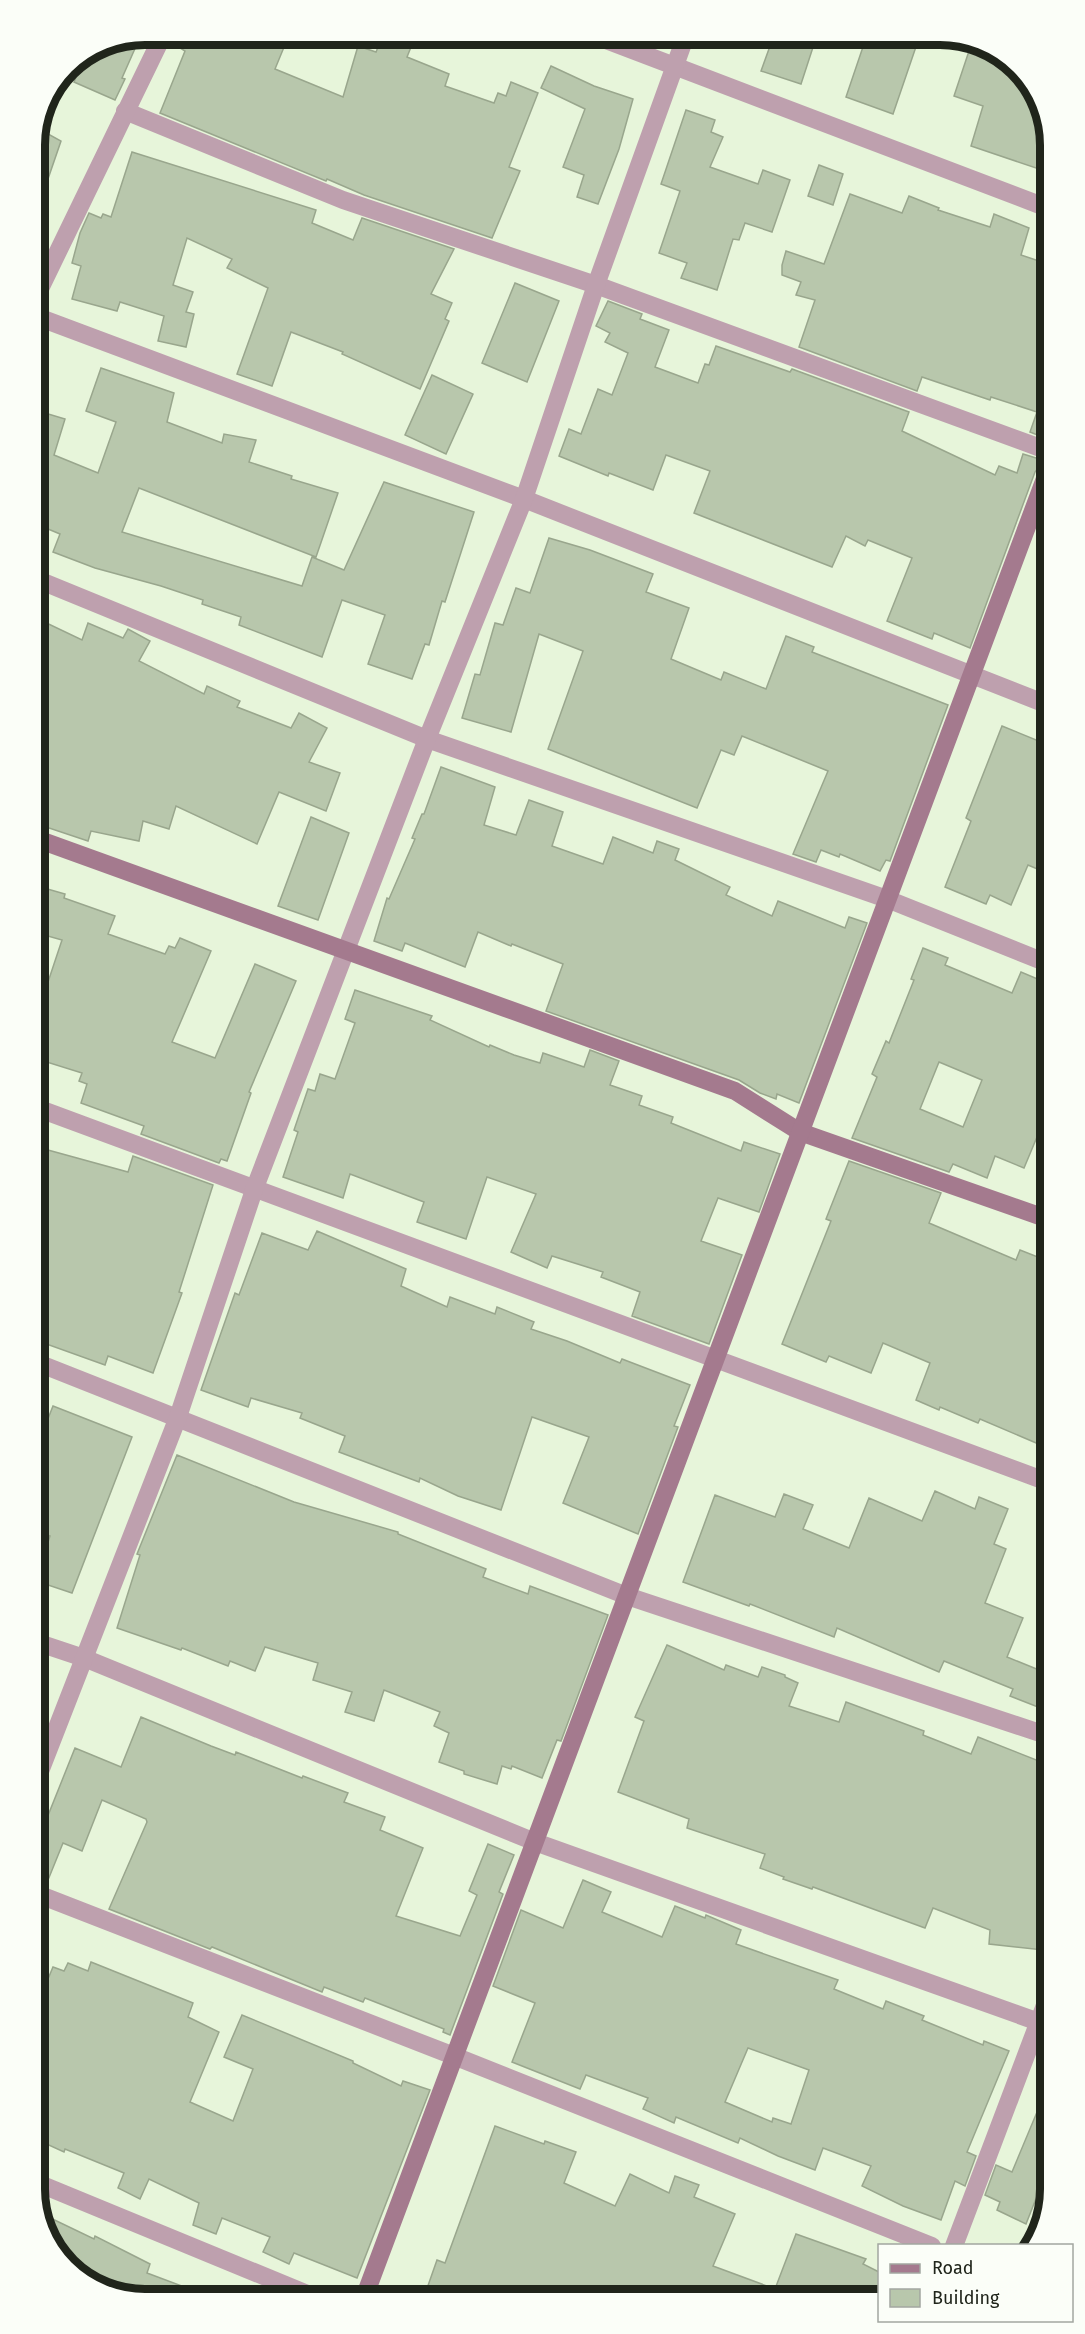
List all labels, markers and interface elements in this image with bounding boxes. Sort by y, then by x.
legend [878,2244,1073,2322]
text: Road [932,2257,974,2279]
text: Building [932,2287,1000,2309]

